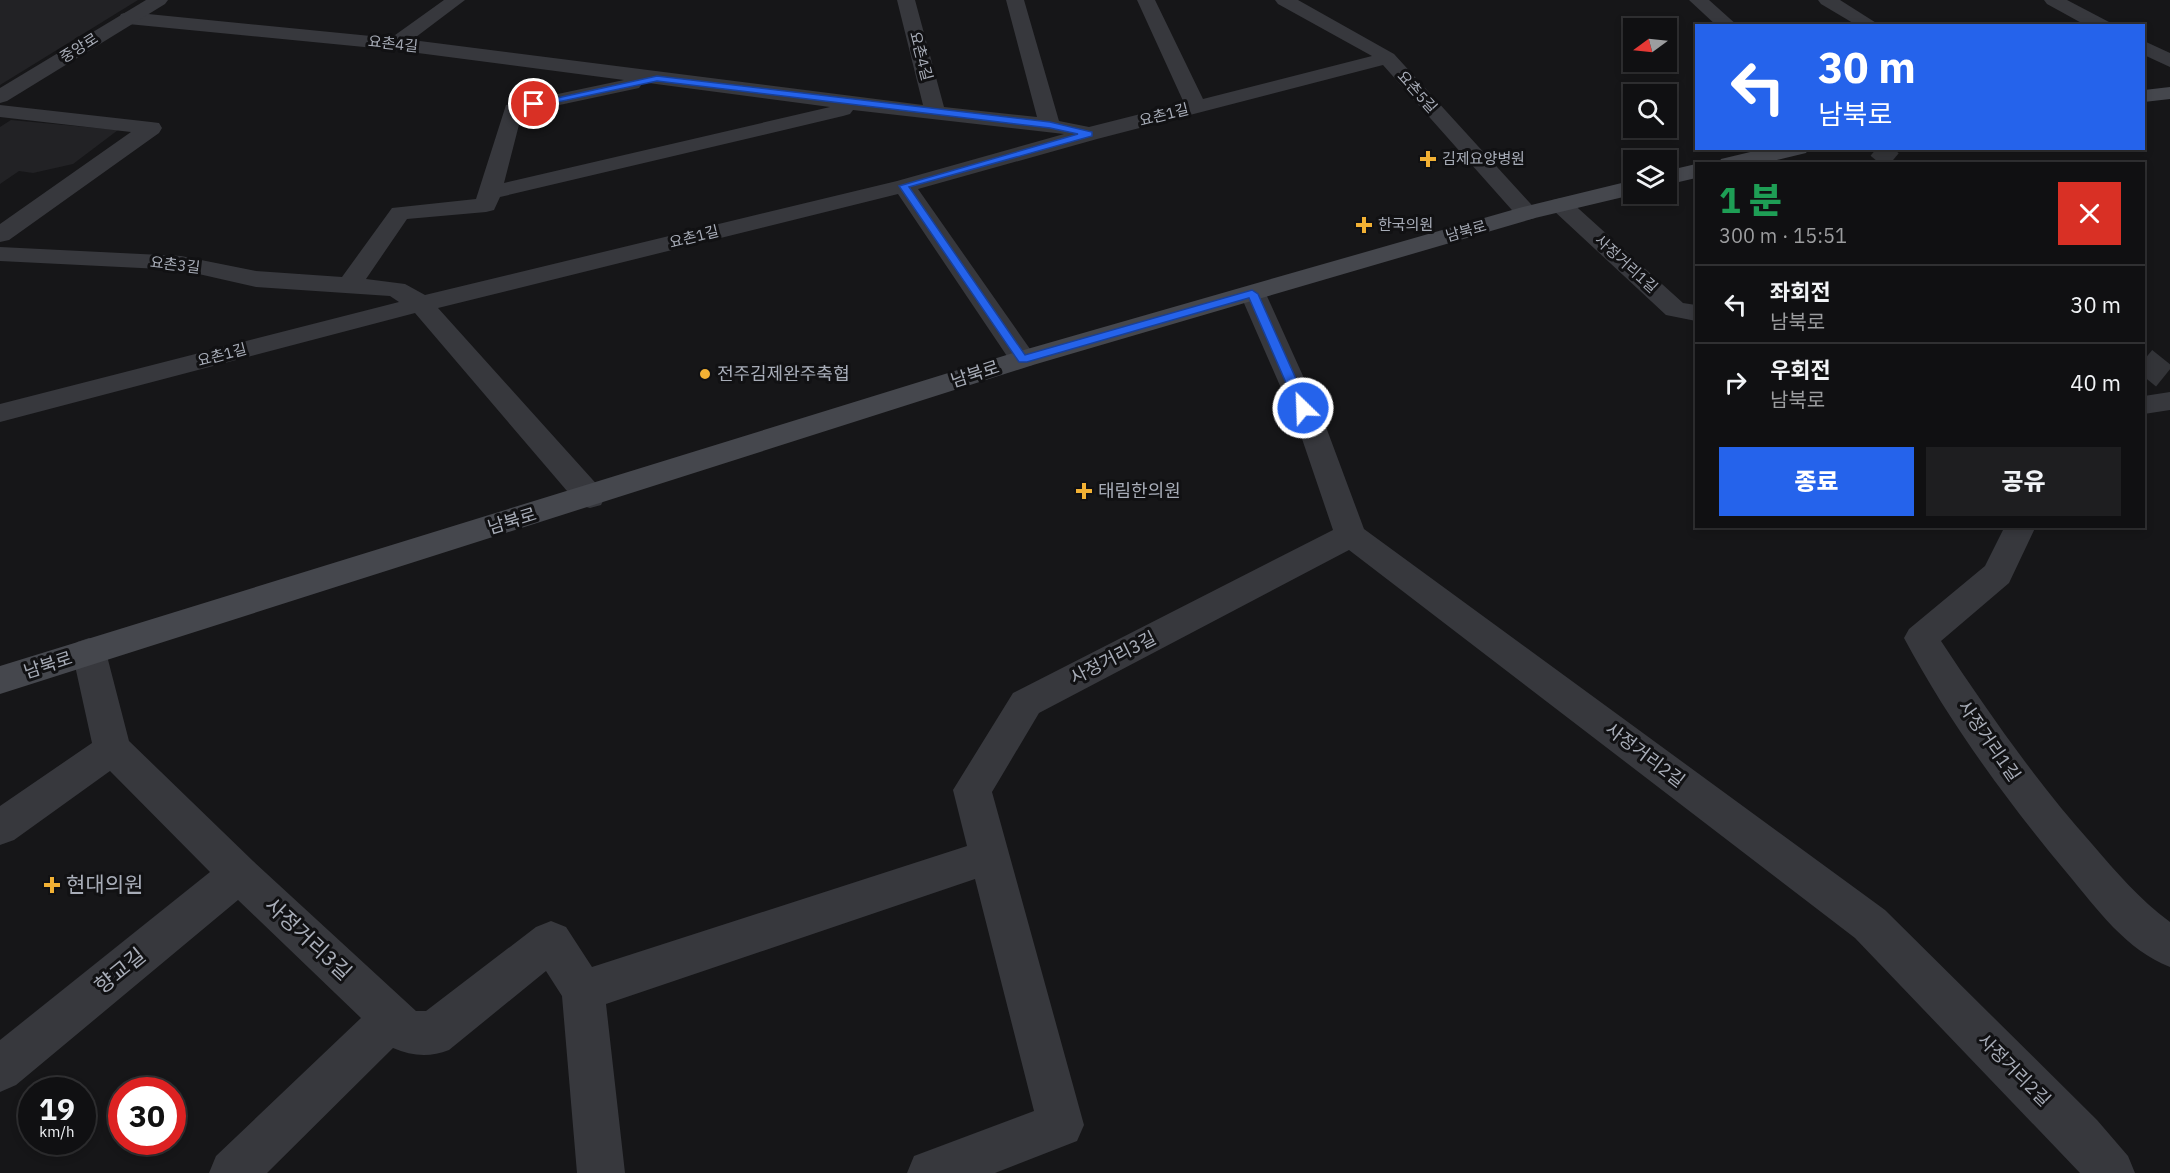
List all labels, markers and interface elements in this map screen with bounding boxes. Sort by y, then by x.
north arrow [1623,18,1677,72]
map controls [1623,18,1677,204]
street label: 중앙로 [56,29,101,67]
street label: 요촌4길 [906,29,937,83]
street label: 요촌4길 [367,31,419,56]
text: 30 m [1818,40,1916,95]
icon: left [1719,48,1797,126]
street label: 요촌5길 [1393,67,1441,117]
pin [508,78,559,129]
button: search [1623,84,1677,138]
icon: arrive [517,87,550,120]
text: 남북로 [1818,96,1893,131]
street label: 요촌1길 [1137,99,1191,130]
place label: 김제요양병원 [1442,149,1525,168]
marker: 김제요양병원 [1419,150,1437,168]
button: layers [1623,150,1677,204]
text: 1 분 [1719,176,1782,223]
button: close [2058,182,2121,245]
place label: 한국의원 [1378,215,1433,234]
marker: 한국의원 [1355,216,1373,234]
street label: 남북로 [1443,216,1488,245]
street label: 요촌1길 [667,221,721,252]
text: 300 m · 15:51 [1719,222,1847,249]
street label: 사정거리1길 [1591,230,1662,297]
street label: 요촌3길 [149,252,201,277]
text: 좌회전 [1770,277,1831,306]
icon: left [1719,288,1752,321]
text: 30 m [2070,290,2121,319]
text: 남북로 [1770,308,1825,335]
street label: 요촌1길 [195,339,249,370]
street label: 남북로 [948,355,1002,392]
text: 우회전 [1770,355,1831,384]
place label: 전주김제완주축협 [717,362,849,385]
icon: right [1719,366,1752,399]
marker: 전주김제완주축협 [698,367,712,381]
text: 40 m [2070,368,2121,397]
position arrow [1271,376,1335,440]
text: 남북로 [1770,386,1825,413]
button: 종료 [1719,447,1914,516]
button: 공유 [1926,447,2121,516]
place label: 태림한의원 [1098,479,1181,502]
marker: 태림한의원 [1075,482,1093,500]
street label: 남북로 [485,502,539,539]
street label: 사정거리3길 [1066,626,1160,689]
street label: 남북로 [21,646,75,683]
street label: 사정거리1길 [1953,696,2026,786]
street label: 사정거리2길 [1601,717,1690,792]
place label: 현대의원 [66,870,143,898]
marker: 현대의원 [43,876,61,894]
street label: 사정거리3길 [259,891,358,986]
street label: 향교길 [88,941,151,999]
street label: 사정거리2길 [1973,1028,2056,1111]
speed limit sign: 30 [108,1077,186,1155]
text: 19 [39,1089,75,1128]
text: km/h [39,1122,75,1141]

